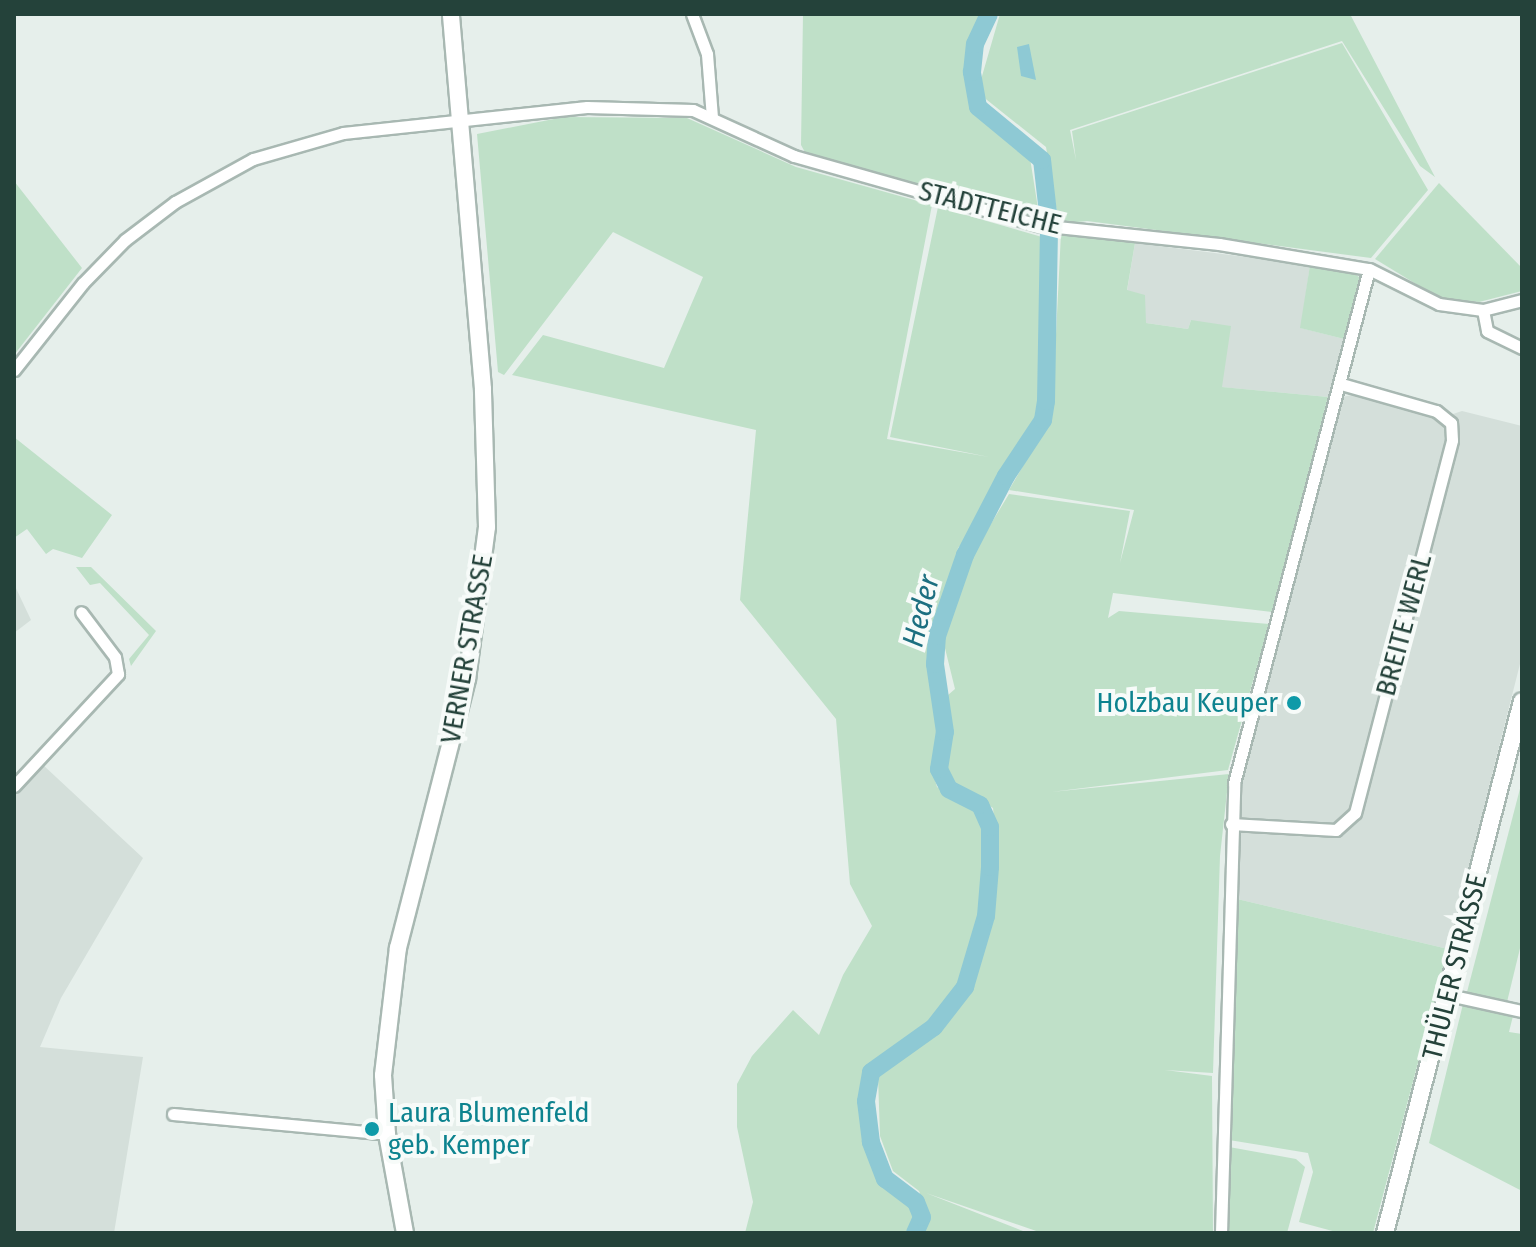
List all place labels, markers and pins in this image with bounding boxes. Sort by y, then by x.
place label: Holzbau Keuper [1097,686,1278,720]
marker: Holzbau Keuper [1285,694,1303,712]
place label: Laura Blumenfeld geb. Kemper [388,1096,590,1162]
marker: Laura Blumenfeld geb. Kemper [363,1120,381,1138]

